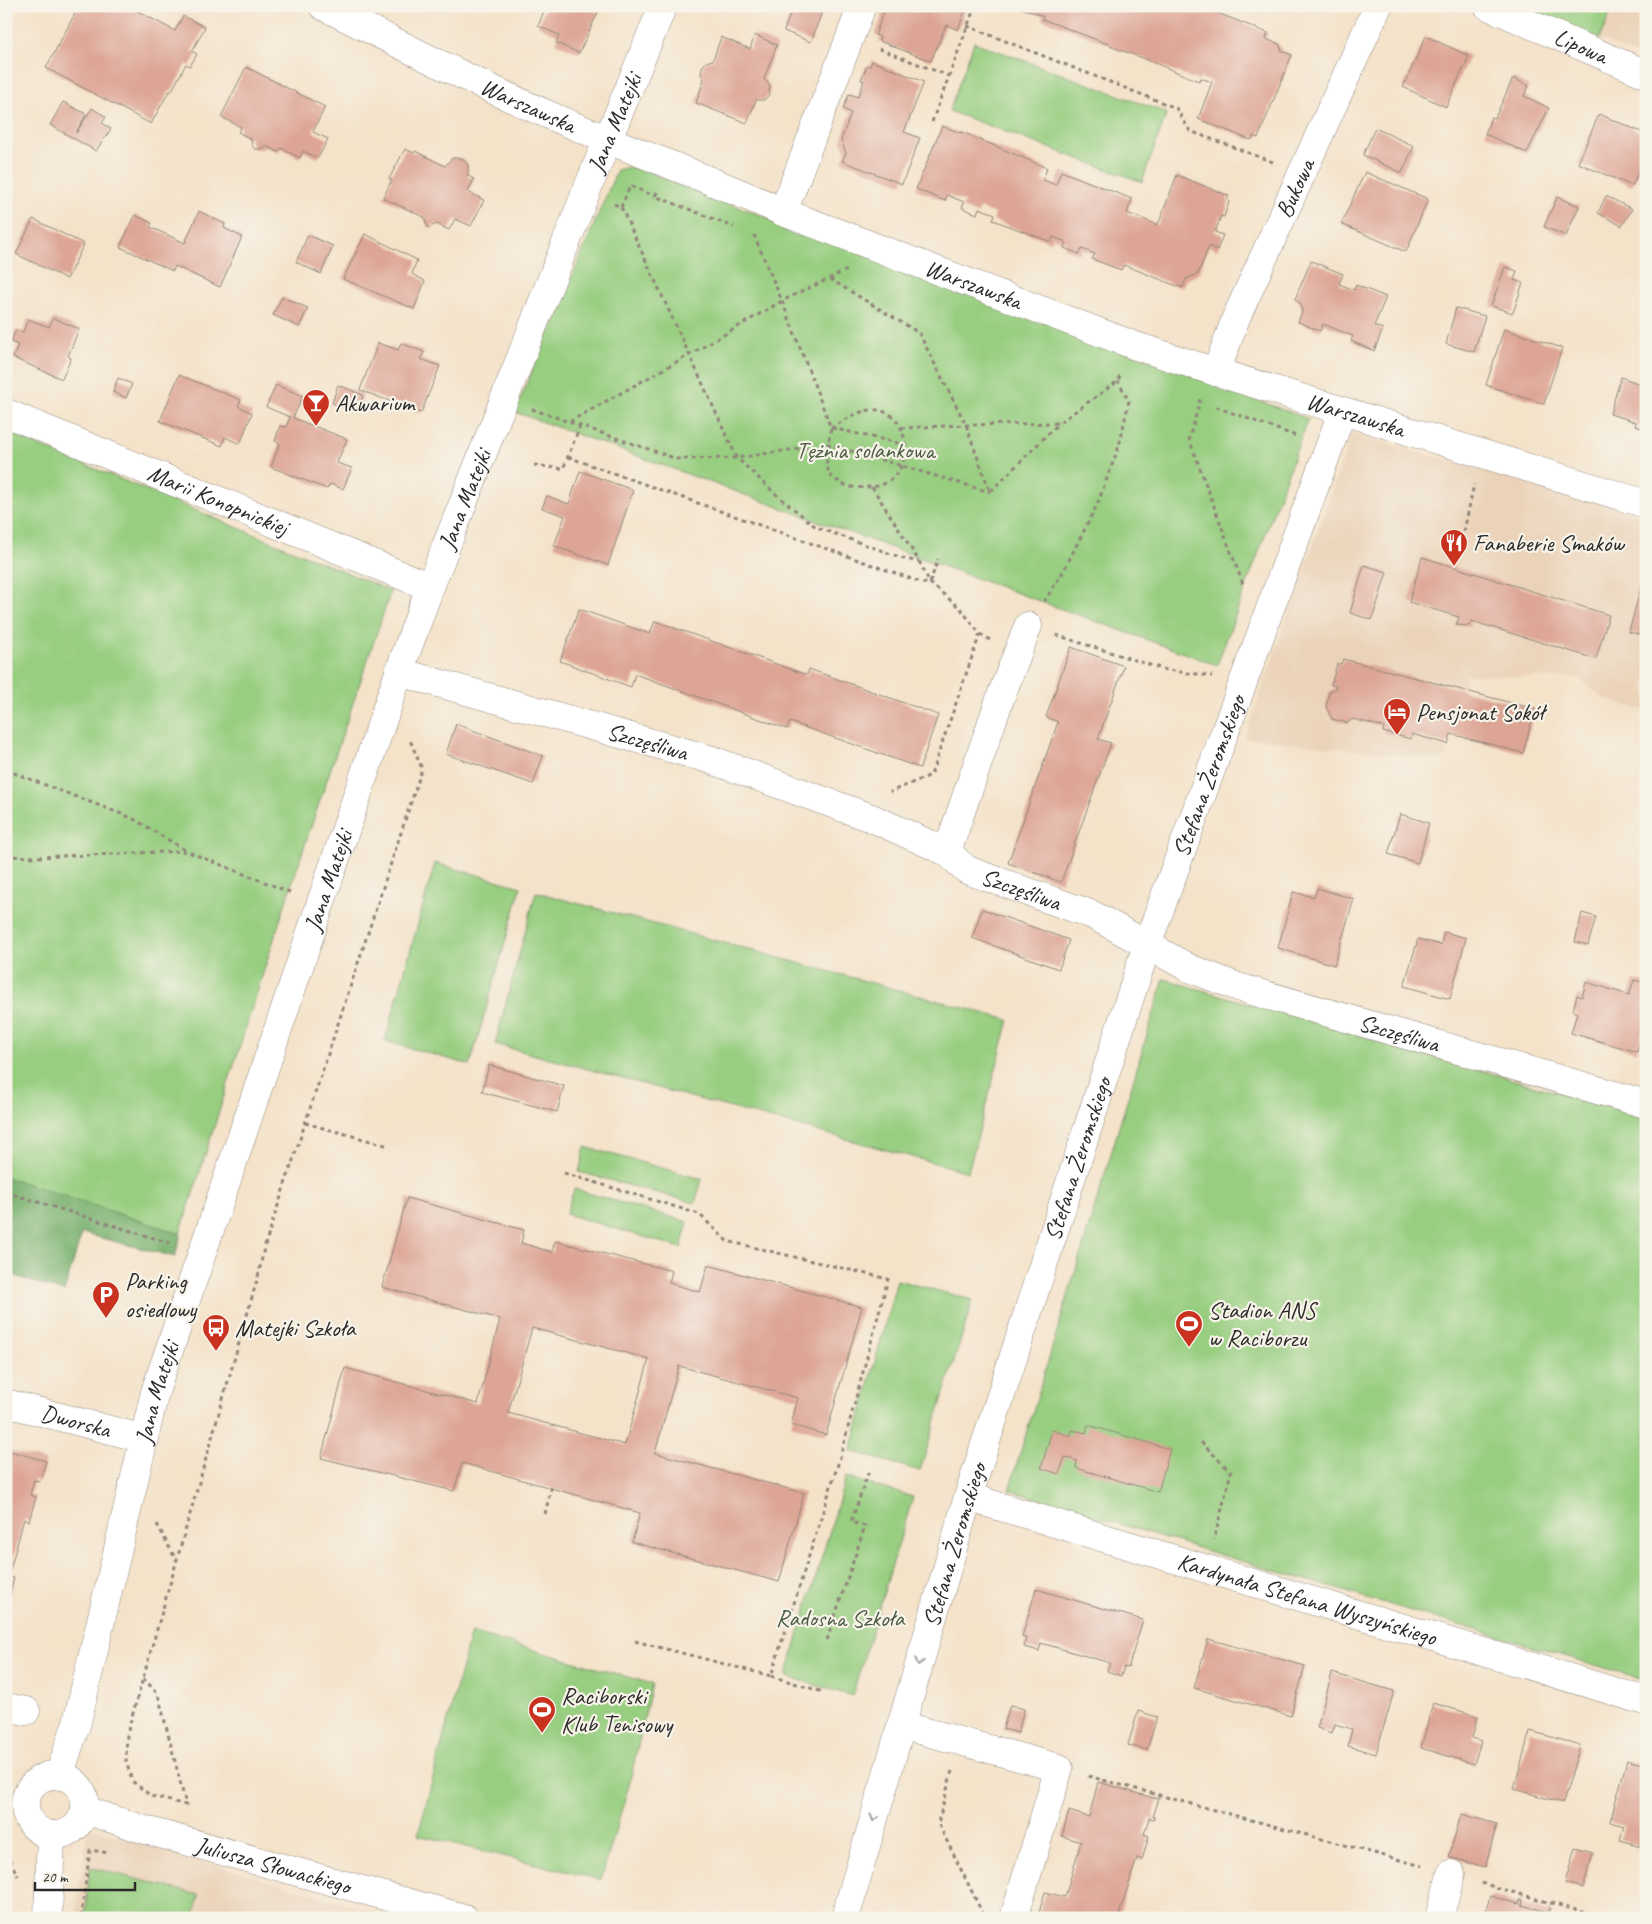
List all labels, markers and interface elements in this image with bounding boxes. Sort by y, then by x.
street label: Lipowa [1550,21,1614,71]
street label: Jana Matejki [580,67,649,178]
street label: Warszawska [476,71,582,141]
street label: Bukowa [1269,152,1322,222]
street label: Warszawska [921,252,1028,317]
street label: Warszawska [1303,386,1410,445]
bar icon: Akwarium [301,388,331,427]
place label: Akwarium [335,388,417,418]
park label: Tężnia solankowa [796,435,936,465]
street label: Jana Matejki [431,443,499,555]
street label: Marii Konopnickiej [143,458,295,543]
restaurant icon: Fanaberie Smaków [1439,528,1469,567]
place label: Fanaberie Smaków [1473,528,1625,558]
street label: Stefana Żeromskiego [1166,689,1253,861]
hotel icon: Pensjonat Sokół [1382,697,1412,736]
place label: Pensjonat Sokół [1416,697,1548,727]
street label: Szczęśliwa [604,716,692,768]
street label: Jana Matejki [297,824,360,936]
street label: Szczęśliwa [977,861,1066,918]
street label: Szczęśliwa [1355,1007,1444,1059]
street label: Stefana Żeromskiego [1037,1071,1119,1244]
place label: Parking osiedlowy [125,1266,198,1324]
parking icon: Parking osiedlowy [91,1280,121,1319]
place label: Stadion ANS w Raciborzu [1208,1295,1319,1353]
sports icon: Stadion ANS w Raciborzu [1174,1309,1204,1348]
bus stop icon: Matejki Szkoła [201,1313,231,1352]
place label: Matejki Szkoła [235,1313,357,1343]
street label: Jana Matejki [128,1335,187,1447]
street label: Dworska [38,1398,115,1445]
street label: Stefana Żeromskiego [916,1457,994,1630]
street label: Kardynała Stefana Wyszyńskiego [1174,1546,1441,1653]
park label: Radosna Szkoła [776,1603,906,1633]
one-way arrow [915,1657,925,1665]
place label: Raciborski Klub Tenisowy [561,1681,674,1739]
sports icon: Raciborski Klub Tenisowy [527,1695,557,1734]
one-way arrow [870,1813,880,1821]
street label: Juliusza Słowackiego [191,1829,356,1902]
scale bar [35,1859,135,1891]
text: 20 m [42,1868,69,1887]

